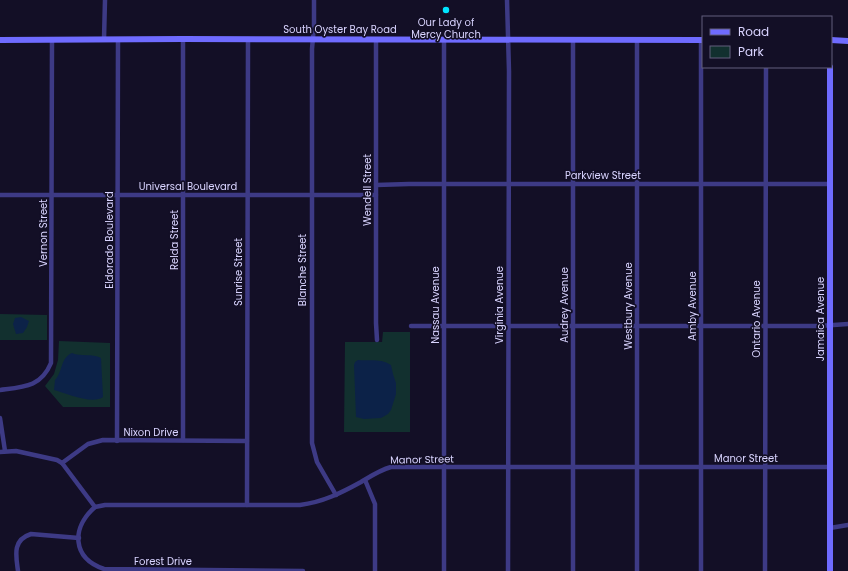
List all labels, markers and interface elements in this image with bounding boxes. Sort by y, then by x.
marker: Our Lady of Mercy Church [441,5,451,15]
place label: Our Lady of Mercy Church [411,15,481,42]
legend [702,16,832,68]
street label: South Oyster Bay Road [283,22,397,37]
text: Road [738,23,769,40]
text: Park [738,43,765,60]
street label: Wendell Street [360,154,375,226]
street label: Parkview Street [565,168,641,183]
street label: Universal Boulevard [139,179,237,194]
street label: Eldorado Boulevard [102,191,117,289]
street label: Vernon Street [36,199,51,267]
street label: Relda Street [167,210,182,270]
street label: Blanche Street [295,233,310,306]
street label: Sunrise Street [231,238,246,306]
street label: Westbury Avenue [621,262,636,350]
street label: Nassau Avenue [428,266,443,344]
street label: Virginia Avenue [492,266,507,344]
street label: Audrey Avenue [557,267,572,343]
street label: Amby Avenue [685,271,700,341]
street label: Jamaica Avenue [813,277,828,361]
street label: Ontario Avenue [749,280,764,358]
street label: Nixon Drive [124,425,178,440]
street label: Manor Street [390,451,454,468]
street label: Manor Street [714,451,778,466]
street label: Forest Drive [134,554,192,569]

